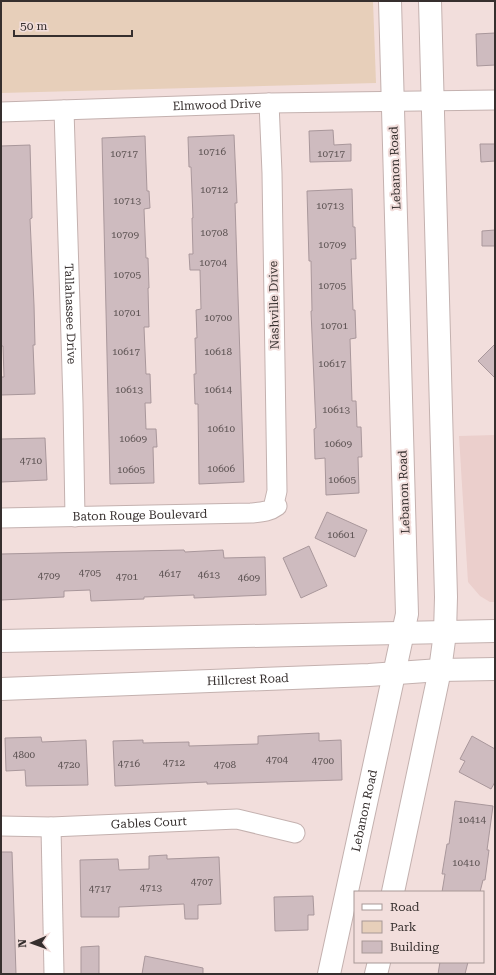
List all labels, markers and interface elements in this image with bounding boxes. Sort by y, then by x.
scale bar [14,12,132,38]
text: 50 m [20,19,47,33]
street label: Elmwood Drive [172,96,262,113]
street label: Lebanon Road [387,126,403,210]
house number: 10716 [198,146,226,157]
house number: 10717 [110,148,138,159]
house number: 10717 [317,148,345,159]
house number: 10712 [200,184,228,195]
house number: 10713 [113,195,141,206]
house number: 10713 [316,200,344,211]
house number: 10708 [200,227,228,238]
house number: 10709 [111,229,139,240]
house number: 10709 [318,239,346,250]
house number: 10704 [199,257,227,268]
street label: Nashville Drive [266,260,282,349]
street label: Tallahassee Drive [62,263,79,365]
house number: 10705 [113,269,141,280]
house number: 10705 [318,280,346,291]
house number: 10701 [113,307,141,318]
house number: 10700 [204,312,232,323]
house number: 10701 [320,320,348,331]
house number: 10617 [112,346,140,357]
house number: 10618 [204,346,232,357]
house number: 10617 [318,358,346,369]
house number: 10613 [115,384,143,395]
house number: 10614 [204,384,232,395]
house number: 10613 [322,404,350,415]
house number: 10610 [207,423,235,434]
house number: 10609 [119,433,147,444]
house number: 10609 [324,438,352,449]
street label: Lebanon Road [396,450,412,534]
house number: 4710 [20,455,43,466]
house number: 10606 [207,463,235,474]
house number: 10605 [117,464,145,475]
house number: 10605 [328,474,356,485]
street label: Baton Rouge Boulevard [72,507,208,524]
house number: 10601 [327,529,355,540]
house number: 4705 [79,567,102,578]
house number: 4617 [159,568,182,579]
house number: 4613 [198,569,221,580]
house number: 4709 [38,570,61,581]
house number: 4701 [116,571,139,582]
house number: 4609 [238,572,261,583]
street label: Hillcrest Road [207,671,289,688]
house number: 4800 [13,749,36,760]
house number: 4704 [266,754,289,765]
house number: 4700 [312,755,335,766]
house number: 4712 [163,757,186,768]
house number: 4716 [118,758,141,769]
house number: 4720 [58,759,81,770]
house number: 4708 [214,759,237,770]
street label: Lebanon Road [349,768,380,853]
street label: Gables Court [111,814,188,831]
house number: 10414 [458,814,486,825]
house number: 10410 [452,857,480,868]
house number: 4707 [191,876,214,887]
house number: 4713 [140,882,163,893]
house number: 4717 [89,883,112,894]
legend [354,891,484,963]
text: Road [390,900,420,914]
text: Park [390,920,417,934]
north arrow [12,923,52,963]
text: N [16,938,29,948]
text: Building [390,940,439,954]

